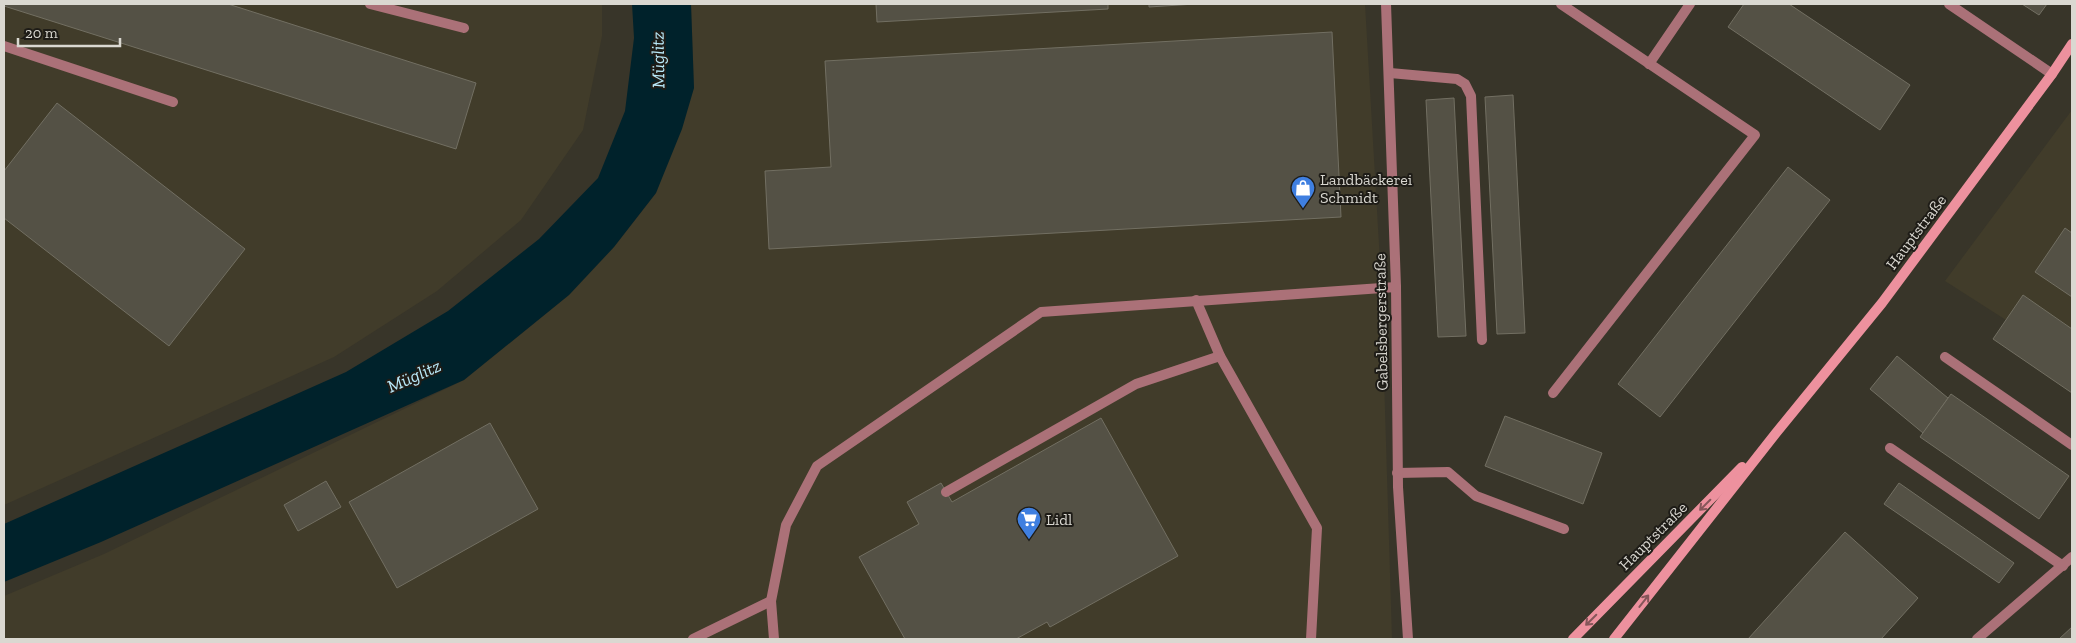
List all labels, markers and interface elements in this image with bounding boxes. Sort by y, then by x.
scale bar [18,15,120,47]
text: 20 m [25,24,58,42]
water label: Müglitz [647,31,669,89]
place label: Landbäckerei Schmidt [1320,170,1413,207]
shop icon: Landbäckerei Schmidt [1290,175,1316,209]
street label: Hauptstraße [1882,191,1950,273]
street label: Gabelsbergerstraße [1370,253,1392,391]
water label: Müglitz [384,354,444,398]
street label: Hauptstraße [1615,498,1691,574]
one-way arrow [1699,498,1711,511]
supermarket icon: Lidl [1016,506,1042,540]
place label: Lidl [1046,510,1072,529]
one-way arrow [1639,595,1650,608]
one-way arrow [1585,614,1597,627]

